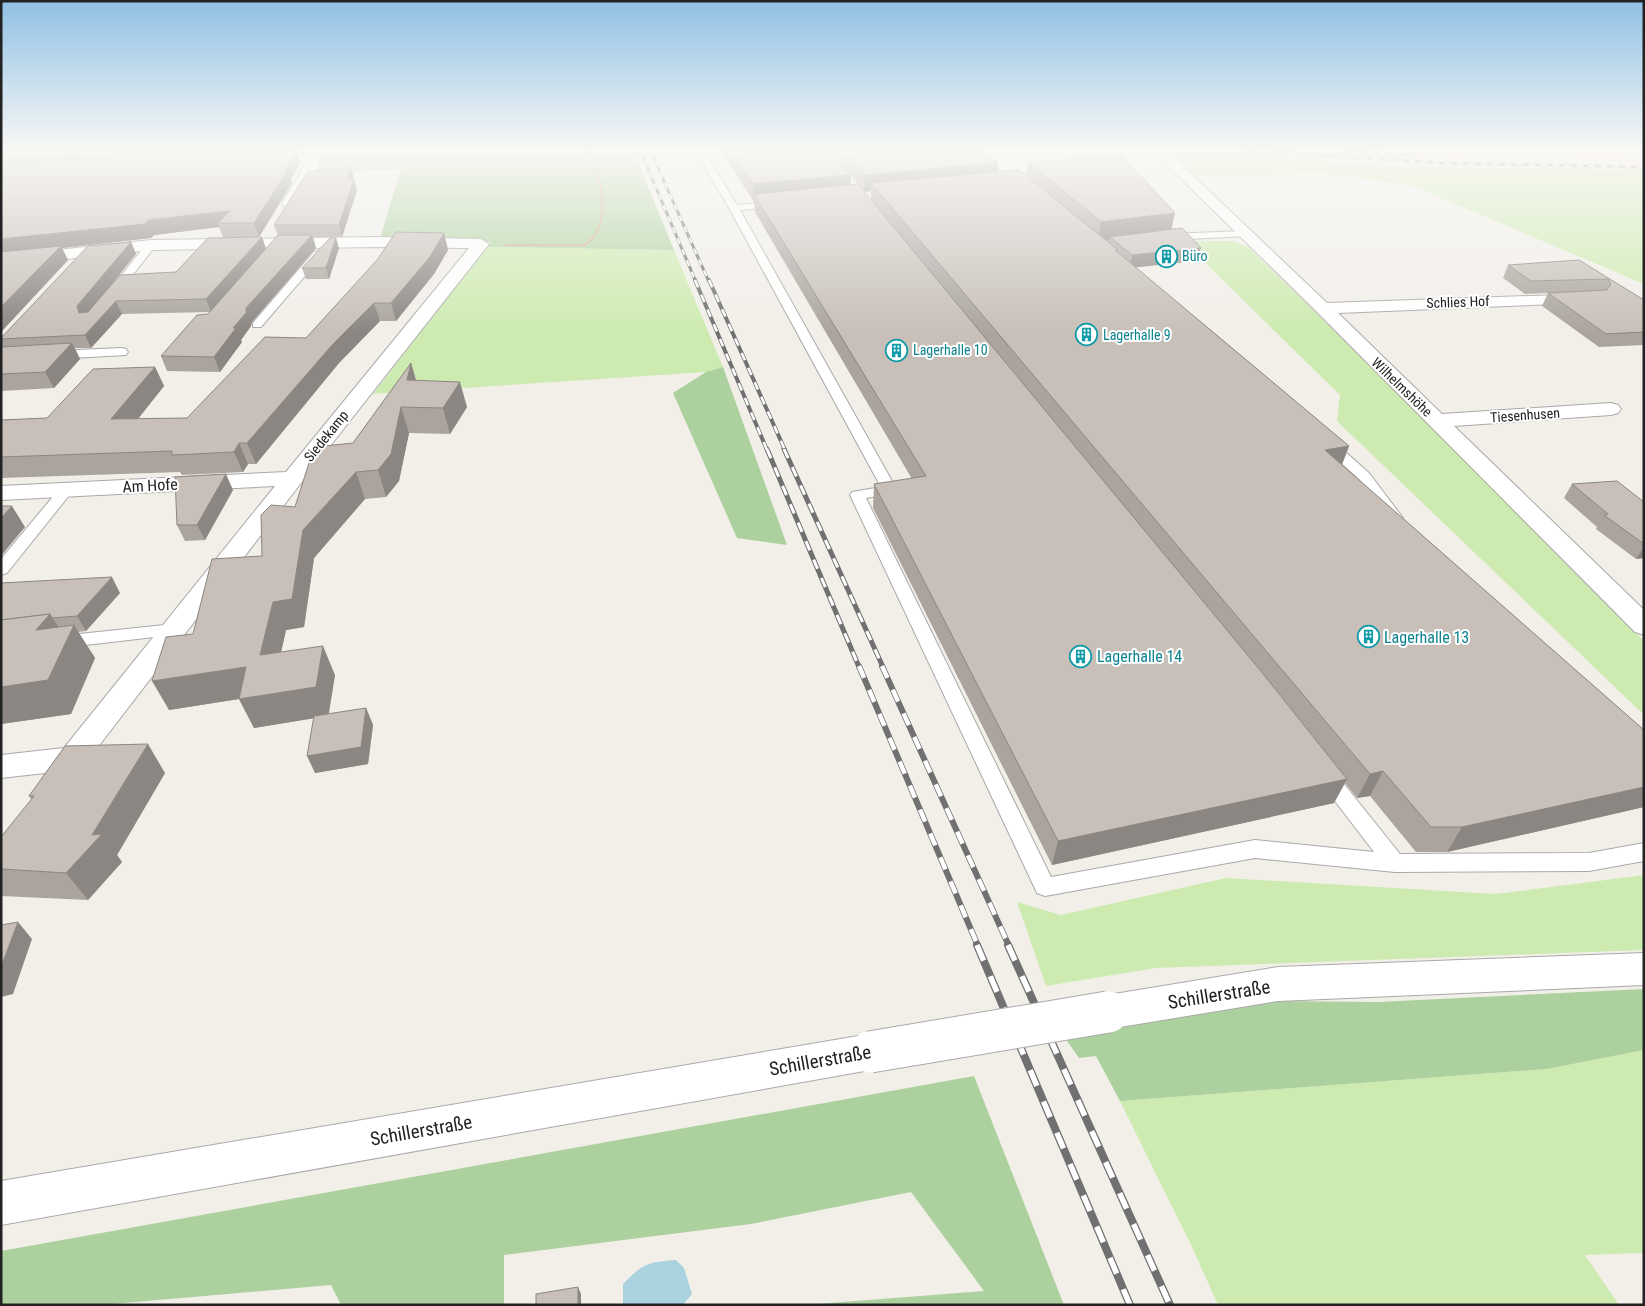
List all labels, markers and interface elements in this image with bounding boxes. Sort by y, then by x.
building icon: Büro [1154,244,1178,268]
place label: Büro [1182,248,1208,264]
street label: Schlies Hof [1426,293,1490,311]
building icon: Lagerhalle 9 [1075,323,1099,347]
place label: Lagerhalle 9 [1103,327,1171,343]
building icon: Lagerhalle 10 [885,338,909,362]
place label: Lagerhalle 10 [913,342,988,358]
street label: Wilhelmshöhe [1369,354,1436,420]
street label: Tiesenhusen [1489,405,1561,425]
street label: Siedekamp [301,407,351,465]
street label: Am Hofe [122,475,178,496]
building icon: Lagerhalle 13 [1356,625,1380,649]
place label: Lagerhalle 13 [1384,628,1469,647]
building icon: Lagerhalle 14 [1069,644,1093,668]
place label: Lagerhalle 14 [1097,647,1182,666]
street label: Schillerstraße [1166,975,1272,1014]
street label: Schillerstraße [767,1040,873,1081]
street label: Schillerstraße [368,1110,474,1151]

